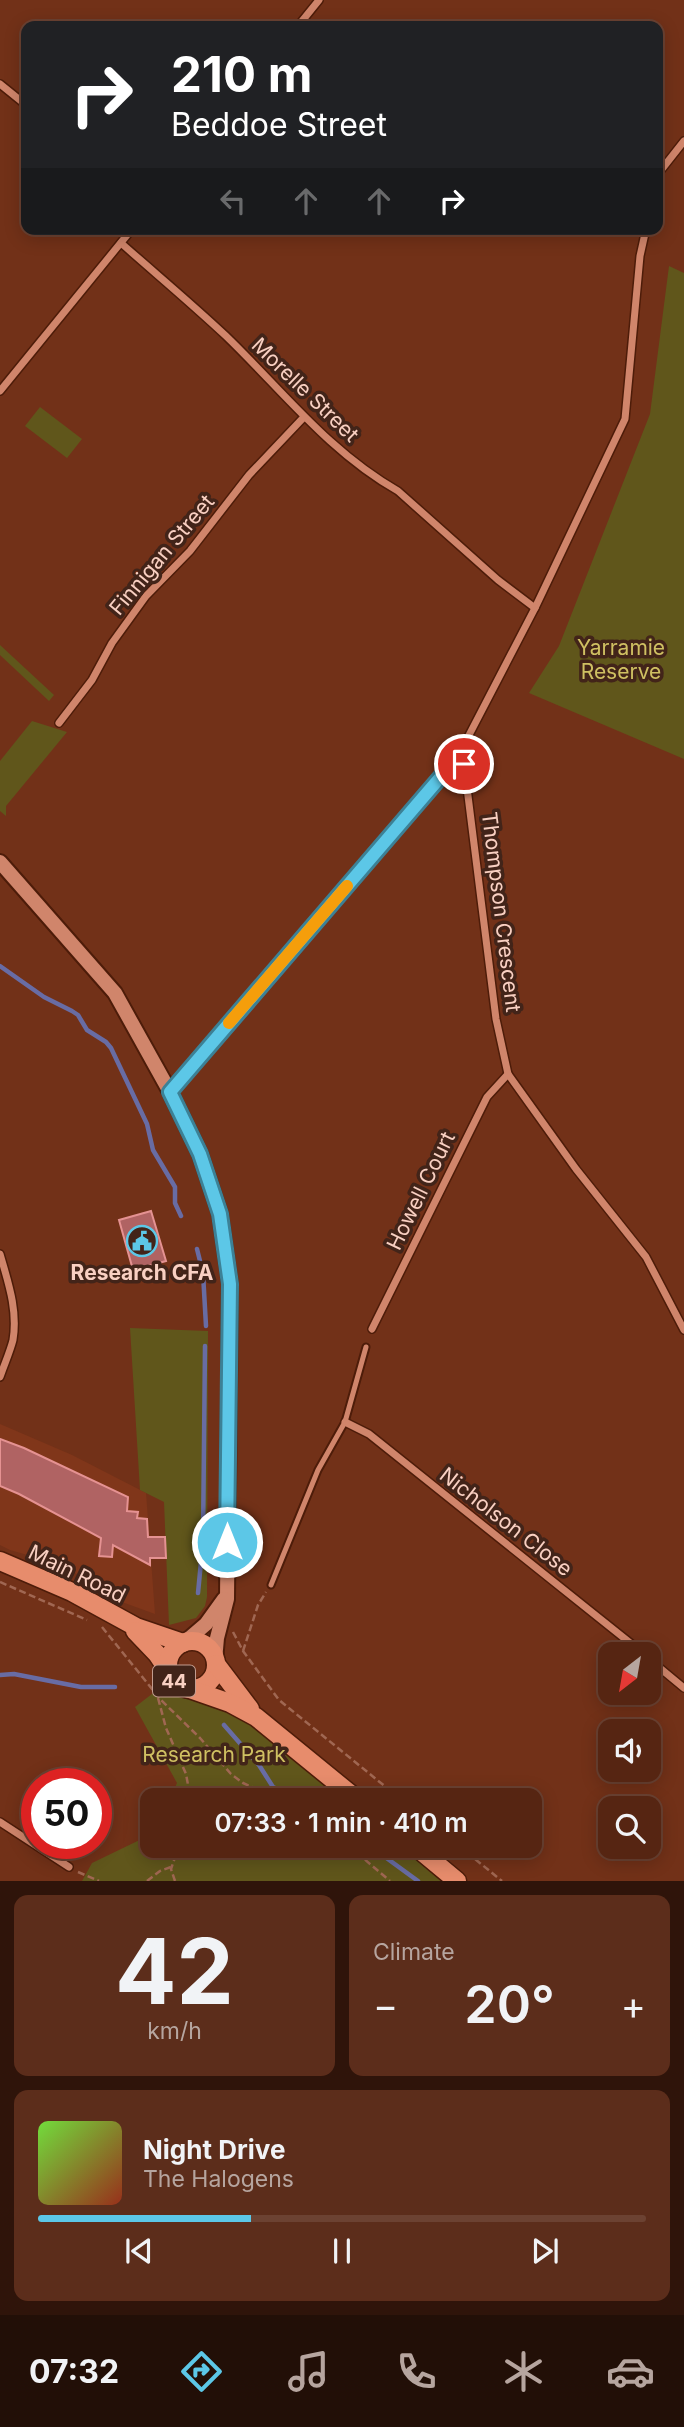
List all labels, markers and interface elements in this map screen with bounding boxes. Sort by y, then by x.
text: 210 m [171,45,312,104]
icon: right [56,49,147,140]
text: Beddoe Street [171,105,387,144]
icon: left [214,182,252,220]
icon: ahead [287,182,325,220]
icon: ahead [360,182,398,220]
icon: right [433,182,471,220]
street label: Morelle Street [247,332,364,447]
street label: Finnigan Street [104,489,219,620]
park label: Yarramie Reserve [577,635,665,684]
pin [434,734,494,794]
icon: arrive [445,745,483,783]
street label: Thompson Crescent [477,810,526,1014]
street label: Howell Court [381,1127,460,1254]
public building icon: Research CFA [125,1224,159,1258]
place label: Research CFA [71,1260,214,1285]
street label: Nicholson Close [435,1462,578,1581]
position arrow [190,1505,264,1579]
street label: Main Road [25,1539,130,1608]
north arrow [598,1642,662,1704]
map controls [598,1642,661,1859]
road number: 44 [153,1666,195,1696]
button: sound [598,1719,661,1782]
park label: Research Park [142,1742,286,1767]
speed limit sign: 50 [21,1768,112,1859]
button: search [598,1796,661,1859]
text: 07:33 · 1 min · 410 m [214,1807,468,1838]
text: 42 [115,1916,234,2026]
text: Climate [373,1938,455,1966]
text: 20° [464,1973,555,2036]
text: − [373,1982,398,2028]
text: + [621,1982,646,2028]
text: km/h [147,2017,202,2045]
text: Night Drive [143,2134,285,2165]
text: The Halogens [143,2165,294,2193]
icon: previous [120,2232,158,2270]
icon: pause [323,2232,361,2270]
icon: next [526,2232,564,2270]
icon: directions [177,2347,226,2396]
icon: music [284,2347,333,2396]
icon: phone [392,2347,441,2396]
icon: climate [499,2347,548,2396]
icon: car [606,2347,655,2396]
text: 07:32 [29,2352,119,2391]

